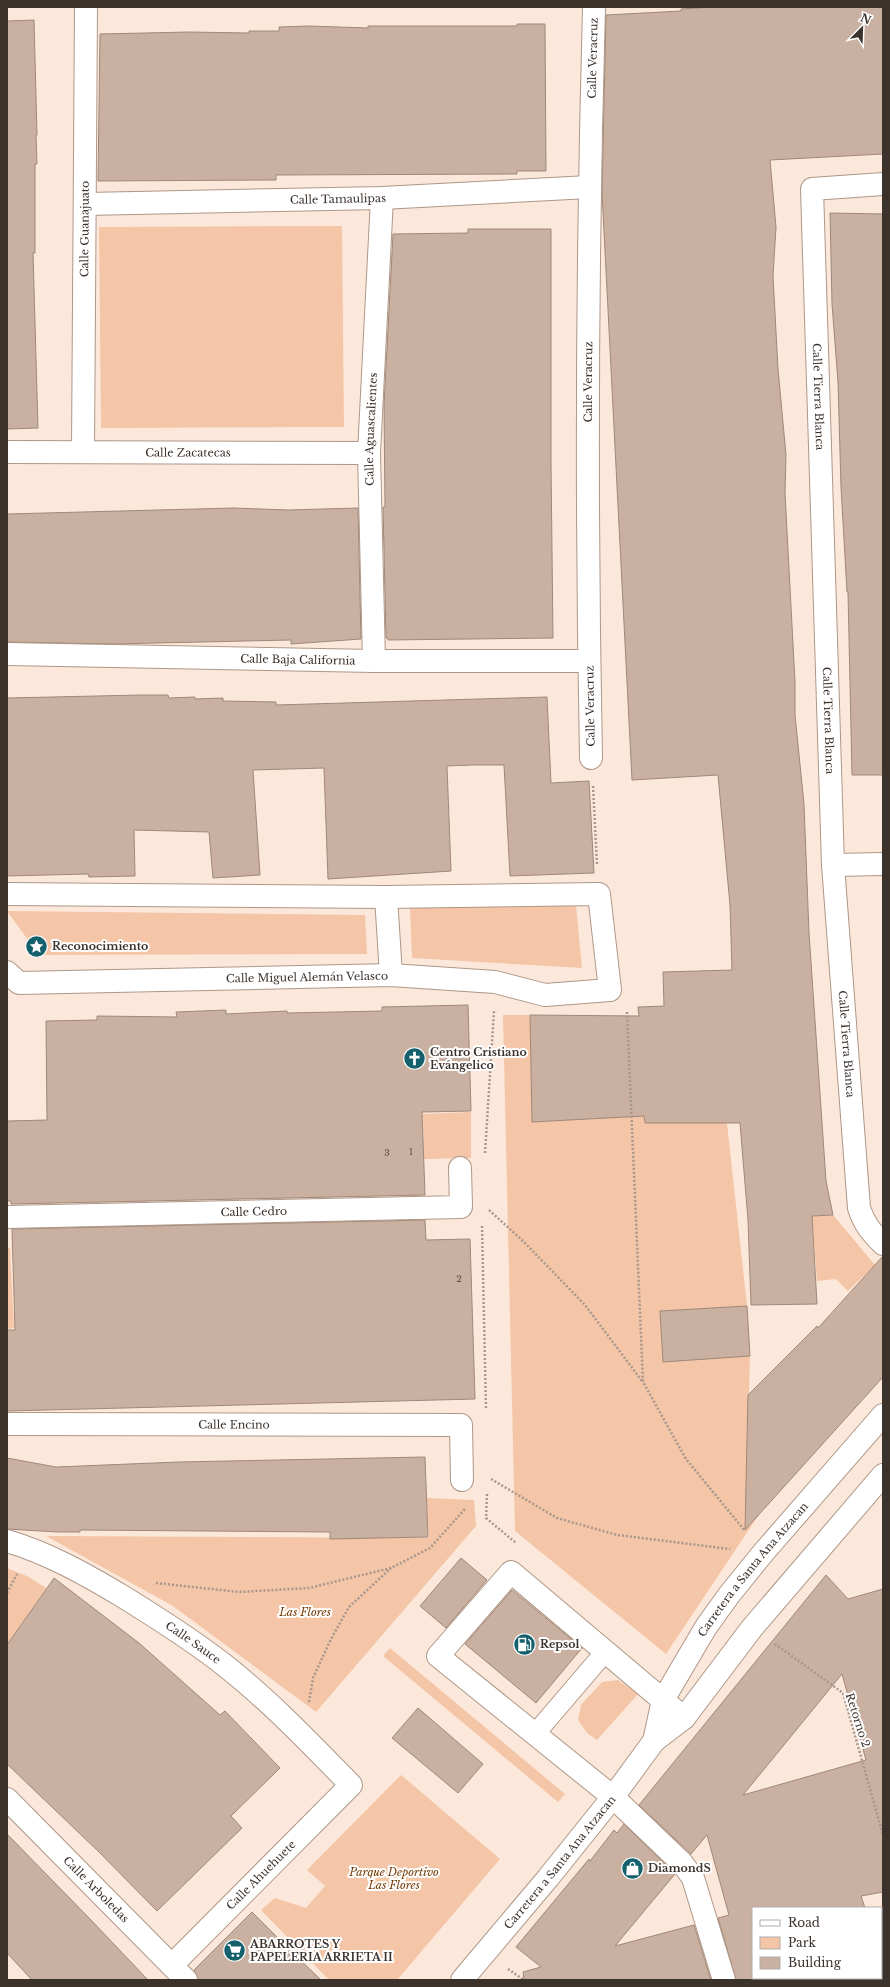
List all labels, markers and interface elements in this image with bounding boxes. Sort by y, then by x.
north arrow [842,8,882,48]
text: N [858,10,874,28]
street label: Calle Veracruz [585,17,601,99]
street label: Calle Guanajuato [77,181,92,277]
street label: Calle Tamaulipas [290,191,386,207]
street label: Calle Veracruz [581,341,595,423]
street label: Calle Tierra Blanca [810,343,827,451]
street label: Calle Aguascalientes [362,372,380,486]
street label: Calle Zacatecas [145,445,231,460]
street label: Calle Baja California [240,651,357,668]
street label: Calle Veracruz [582,665,598,747]
street label: Calle Tierra Blanca [820,667,837,775]
place icon: Reconocimiento [24,933,50,959]
place label: Reconocimiento [52,939,148,953]
street label: Calle Miguel Alemán Velasco [226,969,388,985]
street label: Calle Tierra Blanca [836,990,858,1099]
church icon: Centro Cristiano Evángelico [402,1045,428,1071]
place label: Centro Cristiano Evángelico [430,1045,527,1072]
house number: 1 [409,1146,413,1157]
house number: 3 [384,1147,390,1158]
street label: Calle Cedro [221,1204,287,1219]
house number: 2 [456,1273,462,1284]
street label: Calle Encino [198,1417,270,1432]
street label: Carretera a Santa Ana Atzacan [695,1499,811,1639]
park label: Las Flores [278,1605,331,1619]
street label: Calle Sauce [163,1618,224,1667]
fuel station icon: Repsol [512,1631,538,1657]
place label: Repsol [540,1637,579,1651]
street label: Retorno 2 [843,1691,873,1749]
street label: Carretera a Santa Ana Atzacan [501,1792,619,1932]
street label: Calle Ahuehuete [223,1837,299,1913]
street label: Calle Arboledas [60,1853,132,1925]
shop icon: DiamondS [619,1855,645,1881]
place label: DiamondS [648,1861,711,1875]
park label: Parque Deportivo Las Flores [348,1865,439,1892]
legend [752,1907,882,1979]
text: Road [788,1915,820,1930]
text: Park [788,1935,816,1950]
supermarket icon: ABARROTES Y PAPELERIA ARRIETA II [221,1937,247,1963]
place label: ABARROTES Y PAPELERIA ARRIETA II [249,1937,393,1964]
text: Building [788,1955,842,1970]

